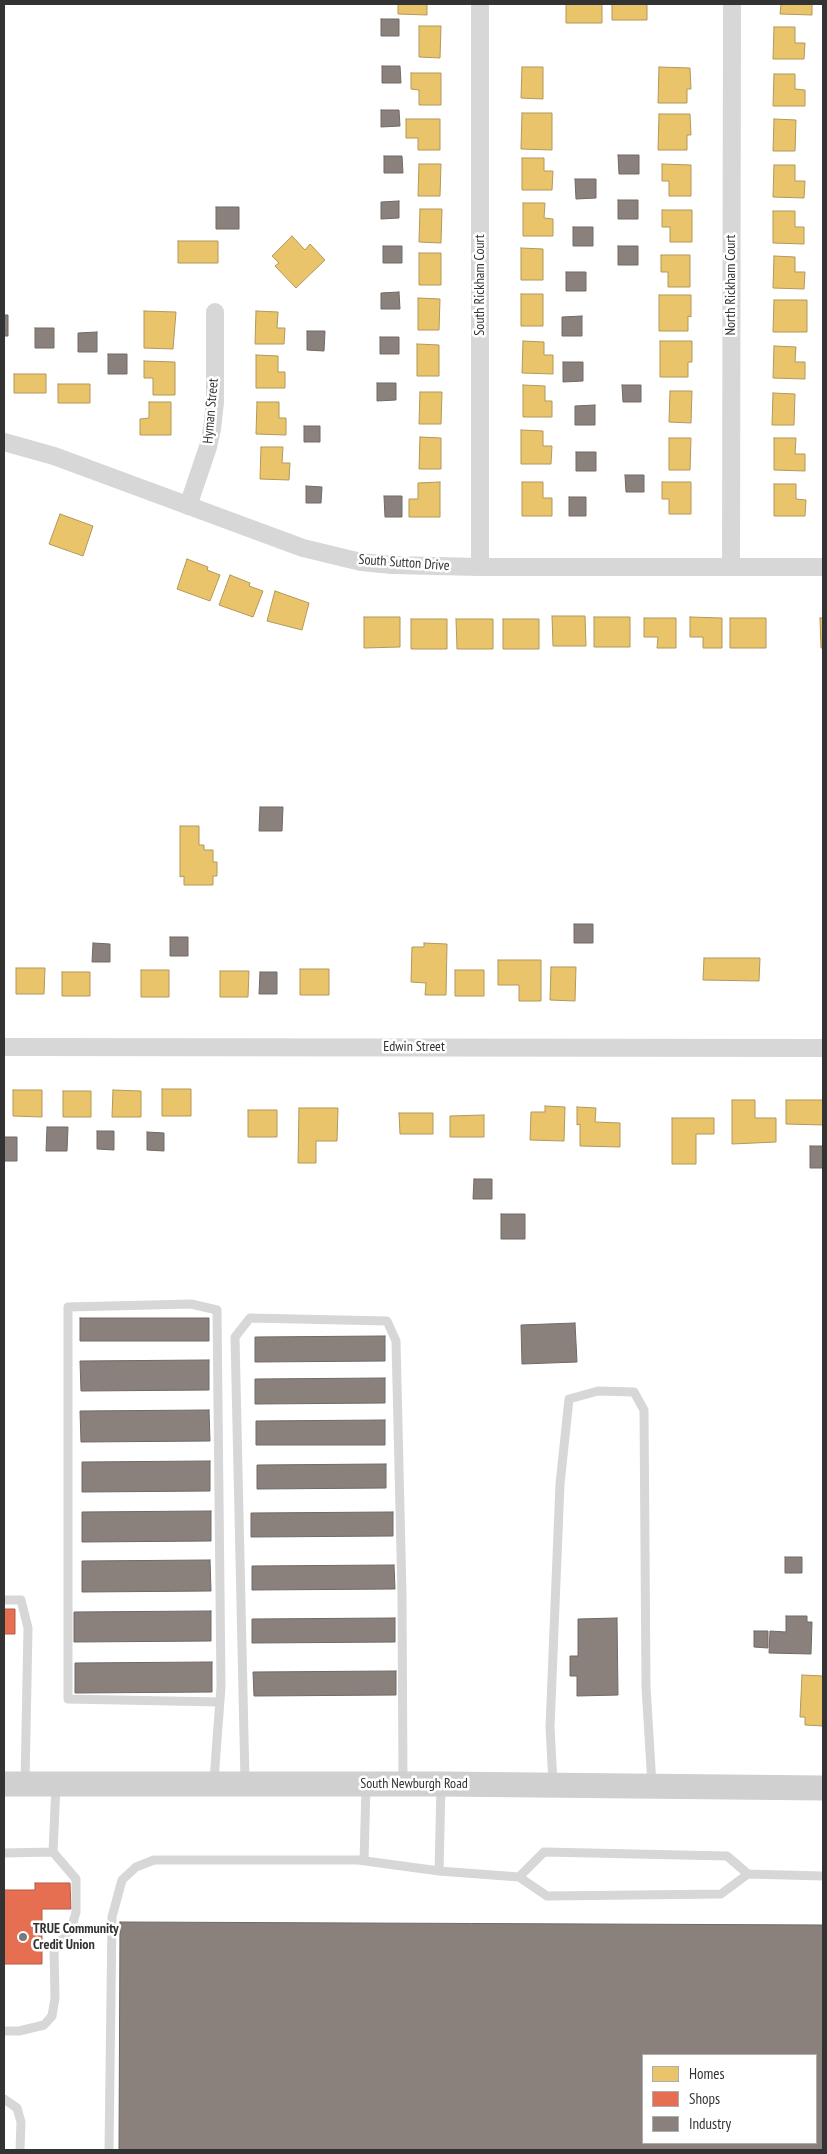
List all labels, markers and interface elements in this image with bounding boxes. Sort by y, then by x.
street label: South Rickham Court [472,234,488,336]
street label: North Rickham Court [723,235,739,335]
street label: Hyman Street [200,378,222,444]
street label: South Sutton Drive [358,551,450,575]
street label: Edwin Street [383,1039,445,1055]
street label: South Newburgh Road [360,1776,468,1792]
place label: TRUE Community Credit Union [33,1921,119,1954]
marker: TRUE Community Credit Union [17,1931,29,1943]
legend [642,2054,817,2144]
text: Homes [689,2064,725,2083]
text: Shops [689,2089,720,2108]
text: Industry [689,2114,731,2133]

